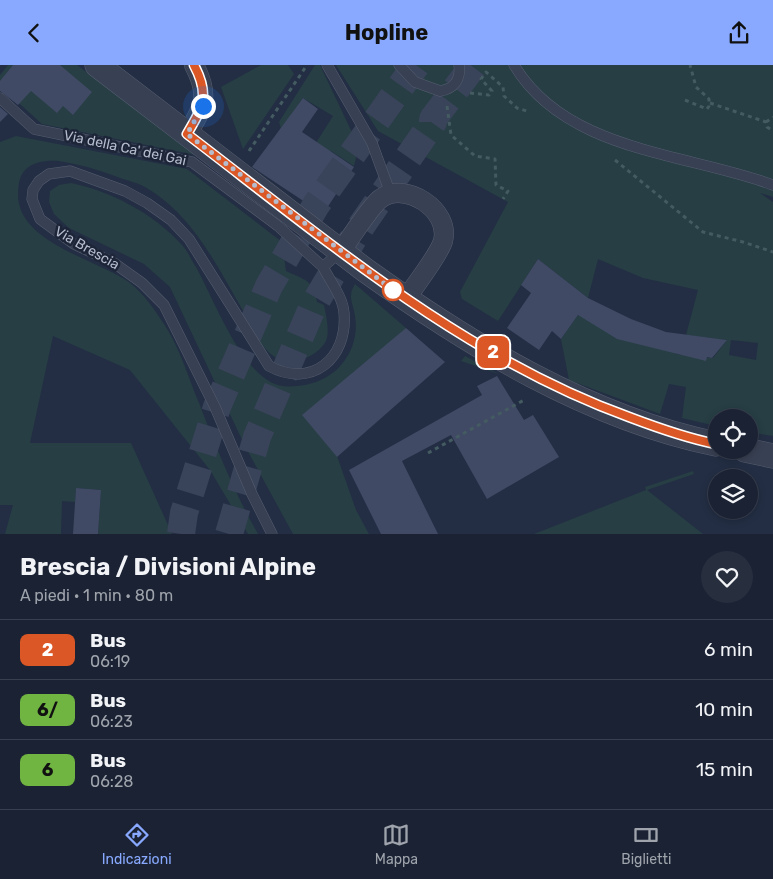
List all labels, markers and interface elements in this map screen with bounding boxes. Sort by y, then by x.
icon: back [20,19,48,47]
text: Hopline [345,19,428,46]
icon: share [725,19,753,47]
your location [191,94,216,119]
street label: Via della Ca' dei Gai [62,127,188,169]
street label: Via Brescia [52,223,122,273]
unlabelled marker [382,279,404,301]
line badge: 2 [477,336,509,368]
text: 2 [487,341,499,363]
map controls [708,409,758,519]
button: locate [708,409,758,459]
button: layers [708,469,758,519]
button: heart [701,551,753,603]
text: Brescia / Divisioni Alpine [20,553,316,581]
text: A piedi · 1 min · 80 m [20,586,173,605]
text: Bus [90,629,126,652]
text: 6 min [704,638,753,661]
text: 2 [42,639,53,661]
text: 06:19 [90,652,130,671]
text: Bus [90,689,126,712]
text: 10 min [695,698,753,721]
text: 6/ [37,699,58,721]
text: 06:23 [90,712,133,731]
text: Bus [90,749,126,772]
text: 15 min [696,758,753,781]
text: 6 [42,759,53,781]
text: 06:28 [90,772,133,791]
tab: Indicazioni [102,821,172,868]
tab: Mappa [375,821,418,868]
tab: Biglietti [621,821,671,868]

